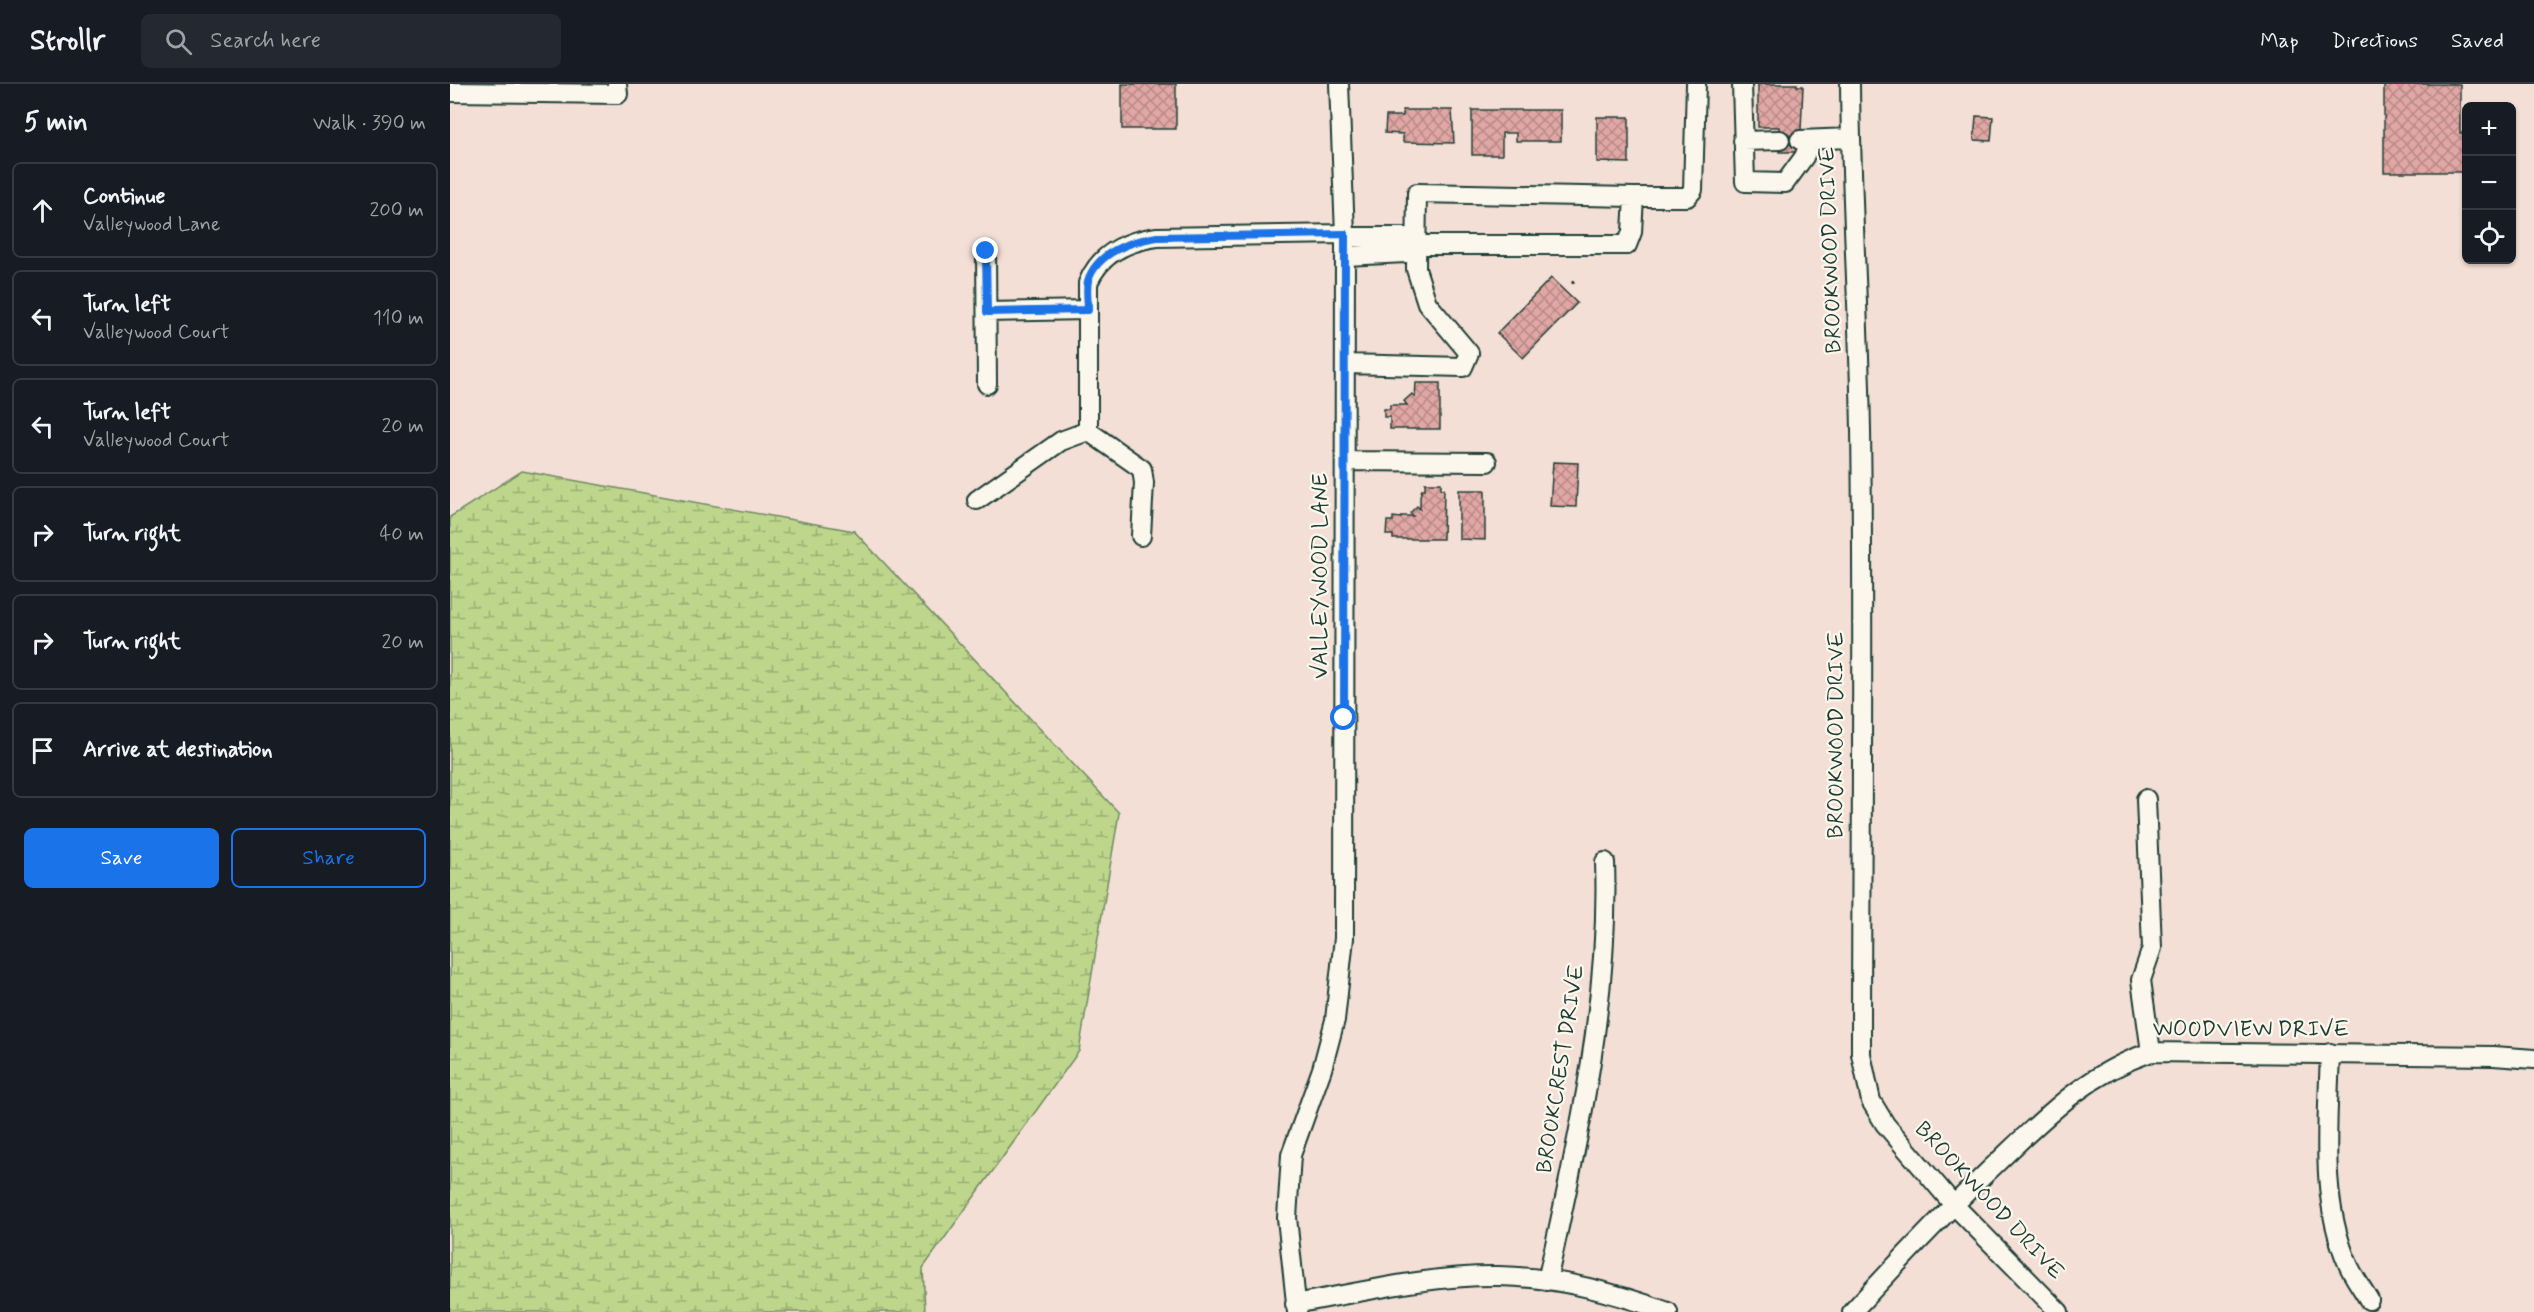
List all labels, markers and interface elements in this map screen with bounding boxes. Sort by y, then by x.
search box [141,14,561,68]
text: Strollr [30,23,105,60]
icon: search [162,25,195,58]
text: Search here [210,27,321,55]
text: Map [2260,27,2299,55]
text: Directions [2332,27,2418,55]
text: Saved [2451,27,2504,55]
map controls [2462,102,2516,264]
button: + [2462,102,2516,156]
text: 5 min [24,106,88,140]
text: Walk · 390 m [313,110,426,137]
street label: BROOKWOOD DRIVE [1813,146,1849,354]
button: − [2462,156,2516,210]
text: Continue [83,183,165,211]
icon: ahead [26,194,59,227]
text: 200 m [369,197,424,224]
button: locate [2462,210,2516,264]
text: Valleywood Lane [83,211,221,238]
route end [972,237,998,263]
text: Turn left [83,291,171,319]
icon: left [26,302,59,335]
text: 110 m [373,305,424,332]
text: Valleywood Court [83,319,230,346]
text: Turn left [83,399,171,427]
icon: left [26,410,59,443]
text: 20 m [381,413,424,440]
text: Valleywood Court [83,427,230,454]
street label: VALLEYWOOD LANE [1307,473,1335,679]
icon: right [26,518,59,551]
text: Turn right [83,520,181,548]
text: 40 m [380,521,424,548]
icon: right [26,626,59,659]
text: Turn right [83,628,181,656]
text: 20 m [381,629,424,656]
street label: BROOKWOOD DRIVE [1823,632,1851,838]
route start [1330,704,1356,730]
icon: arrive [26,734,59,767]
text: Arrive at destination [83,736,273,764]
button: Save [24,828,219,888]
button: Share [231,828,426,888]
street label: BROOKCREST DRIVE [1531,963,1591,1175]
street label: WOODVIEW DRIVE [2153,1016,2349,1044]
street label: BROOKWOOD DRIVE [1908,1116,2070,1286]

